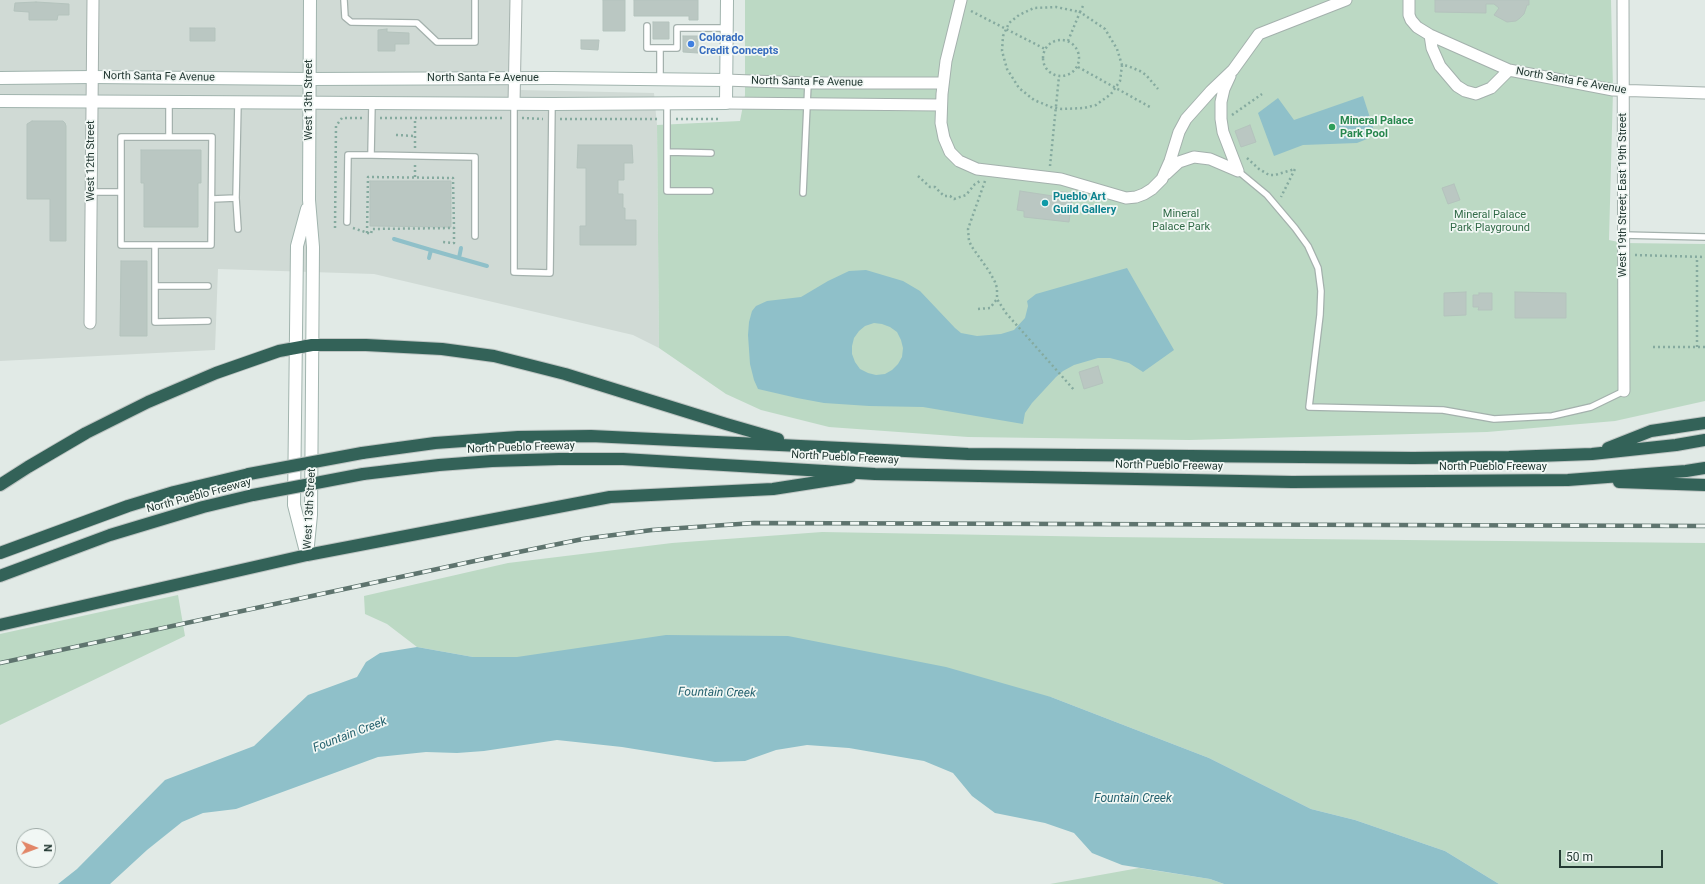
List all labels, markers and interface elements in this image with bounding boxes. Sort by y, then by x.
place label: Colorado Credit Concepts [699,31,778,57]
marker: Colorado Credit Concepts [686,39,696,49]
street label: West 13th Street [302,59,316,141]
street label: North Santa Fe Avenue [1515,65,1627,97]
street label: North Santa Fe Avenue [103,69,215,85]
street label: North Santa Fe Avenue [427,71,539,85]
street label: North Santa Fe Avenue [751,74,863,90]
street label: West 19th Street; East 19th Street [1616,113,1630,277]
place label: Mineral Palace Park Pool [1340,114,1413,140]
street label: West 12th Street [84,120,98,202]
marker: Mineral Palace Park Pool [1327,122,1337,132]
place label: Pueblo Art Guild Gallery [1053,190,1116,216]
marker: Pueblo Art Guild Gallery [1040,198,1050,208]
park label: Mineral Palace Park [1152,207,1210,233]
park label: Mineral Palace Park Playground [1450,208,1530,234]
street label: North Pueblo Freeway [467,440,575,456]
street label: North Pueblo Freeway [791,449,899,467]
street label: North Pueblo Freeway [1115,458,1223,474]
street label: North Pueblo Freeway [1439,460,1547,474]
street label: West 13th Street [301,468,319,550]
street label: North Pueblo Freeway [145,476,253,516]
water label: Fountain Creek [678,685,756,701]
water label: Fountain Creek [311,714,389,756]
water label: Fountain Creek [1094,792,1172,806]
north arrow [16,828,56,868]
scale bar [1561,842,1665,868]
text: N [41,844,54,852]
text: 50 m [1566,850,1593,864]

